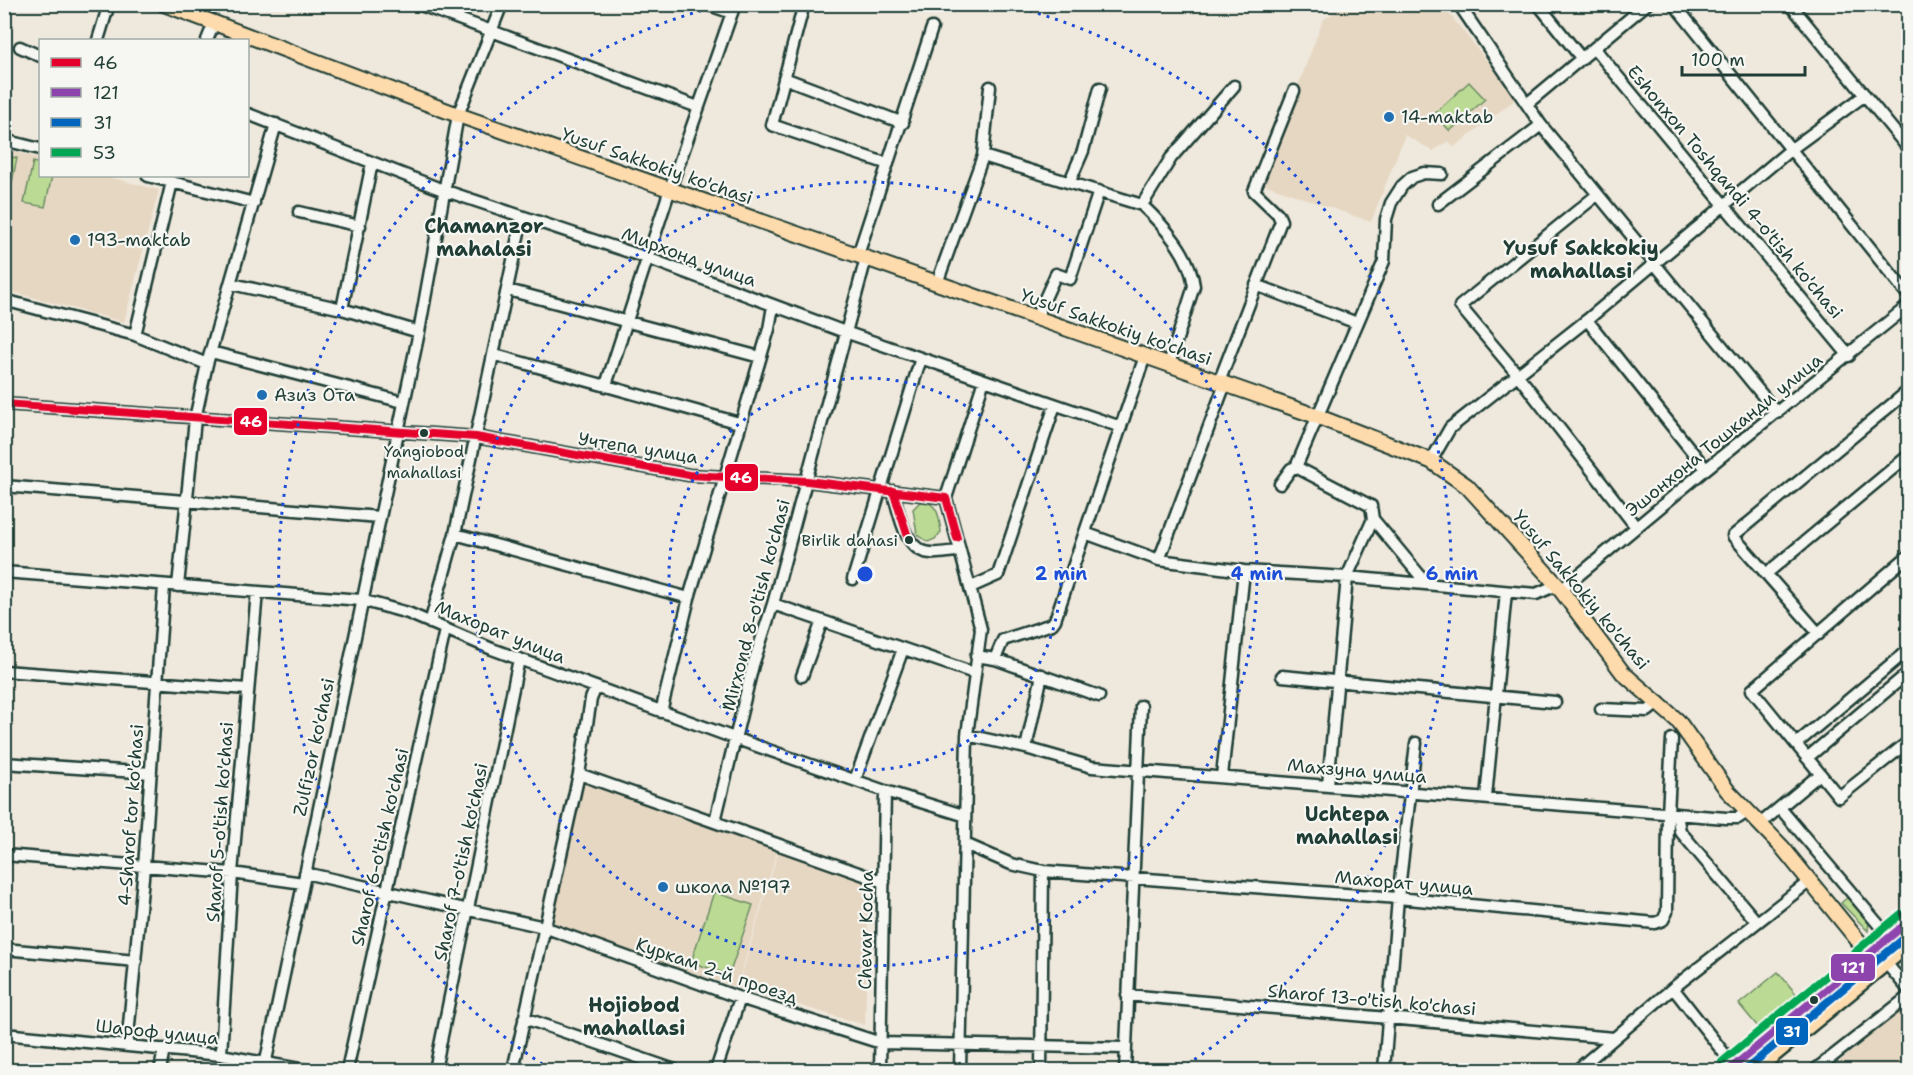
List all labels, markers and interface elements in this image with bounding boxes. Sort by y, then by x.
legend [39,39,249,177]
scale bar [1682,39,1805,77]
text: 100 m [1691,48,1745,72]
text: 46 [93,51,118,75]
street label: Eshonxon Toshqandi 4-o'tish ko'chasi [1622,60,1848,324]
text: 121 [93,81,119,105]
place label: 14-maktab [1401,105,1493,129]
marker: 14-maktab [1382,110,1396,124]
text: 31 [93,111,112,135]
street label: Yusuf Sakkokiy ko'chasi [558,122,756,210]
text: 53 [93,141,116,165]
district label: Chamanzor mahalasi [424,213,544,262]
street label: Мирхонд улица [618,221,760,293]
place label: 193-maktab [87,228,191,252]
marker: 193-maktab [68,233,82,247]
district label: Yusuf Sakkokiy mahallasi [1503,235,1659,284]
street label: Yusuf Sakkokiy ko'chasi [1017,283,1215,371]
street label: Эшонхона Тошканди улица [1621,348,1827,522]
place label: Азиз Ота [274,383,355,407]
marker: Азиз Ота [255,388,269,402]
line badge: 46 [233,407,268,436]
text: 46 [240,411,262,432]
marker: Yangiobod mahallasi [418,427,430,439]
street label: Учтепа улица [576,427,700,469]
place label: Yangiobod mahallasi [384,441,464,483]
line badge: 46 [724,463,759,492]
text: 46 [730,467,752,488]
street label: Mirxond 8-o'tish ko'chasi [716,496,796,714]
street label: Yusuf Sakkokiy ko'chasi [1507,505,1655,675]
place label: Birlik dahasi [802,530,898,551]
marker: Birlik dahasi [903,534,915,546]
text: 2 min [1035,562,1087,586]
text: 4 min [1231,562,1283,586]
text: 6 min [1426,562,1478,586]
centre of rings [855,564,875,584]
street label: Махорат улица [431,595,569,669]
street label: Zulfizor ko'chasi [288,676,340,818]
street label: Sharof 5-o'tish ko'chasi [201,721,239,923]
street label: 4-Sharof tor ko'chasi [113,723,149,907]
street label: Sharof 6-o'tish ko'chasi [346,746,414,948]
street label: Махзуна улица [1286,753,1428,789]
street label: Sharof 7-o'tish ko'chasi [428,761,494,963]
district label: Uchtepa mahallasi [1296,801,1398,850]
street label: Махорат улица [1334,865,1474,901]
street label: Chevar Kocha [853,870,879,990]
place label: школа №197 [675,875,791,899]
marker: школа №197 [656,880,670,894]
street label: Куркам 2-й проезд [633,932,802,1010]
line badge: 121 [1830,953,1876,982]
text: 121 [1841,957,1865,978]
street label: Sharof 13-o'tish ko'chasi [1267,979,1477,1021]
district label: Hojiobod mahallasi [583,992,685,1041]
unlabelled marker [1808,994,1820,1006]
street label: Шароф улица [94,1014,220,1050]
line badge: 31 [1775,1017,1809,1046]
text: 31 [1783,1021,1801,1042]

